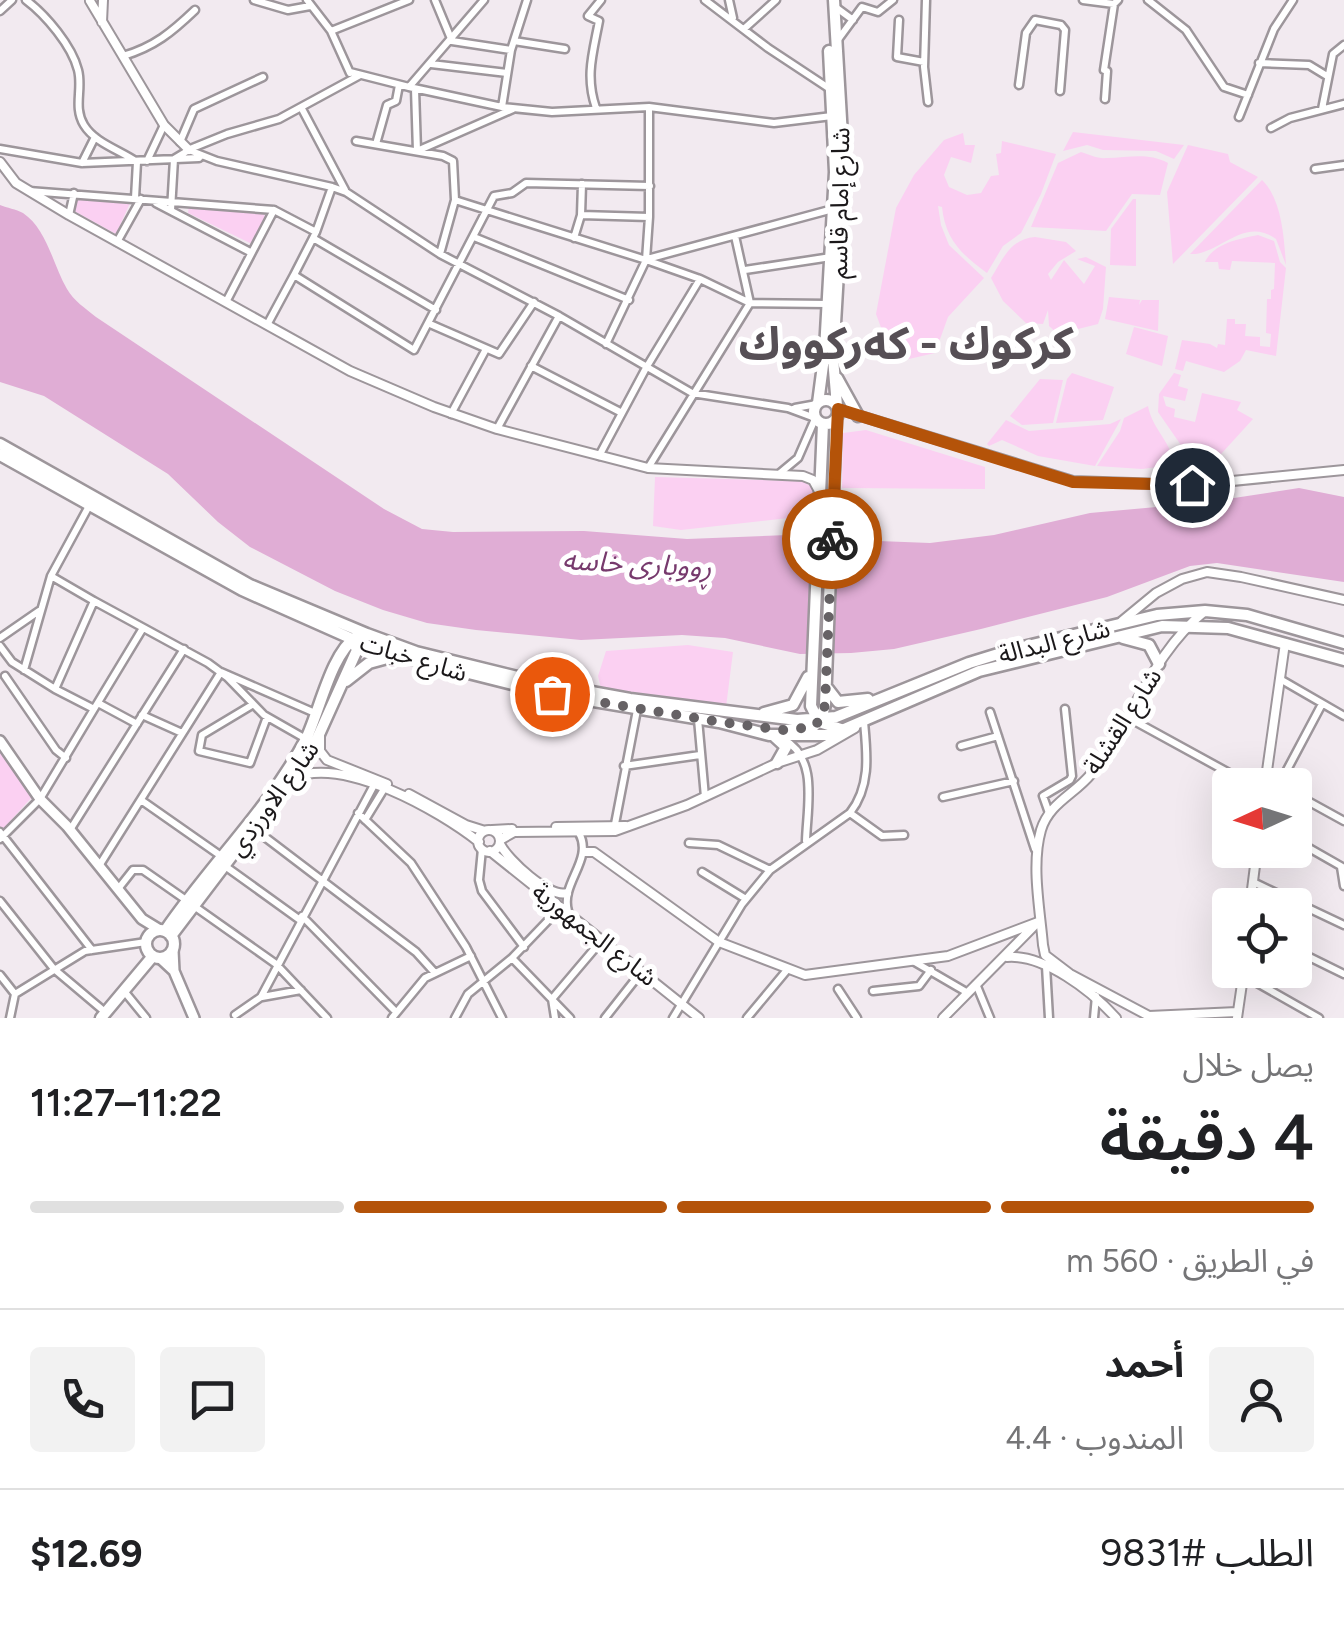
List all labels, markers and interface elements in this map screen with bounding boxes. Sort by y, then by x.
street label: شارع إمام قاسم [823,127,860,279]
district label: كركوك - کەرکووك [739,316,1074,370]
pin [1150,443,1235,528]
icon: home [1165,458,1220,513]
courier [782,489,882,589]
icon: bike [805,512,860,567]
water label: ڕووباری خاسە [561,542,713,591]
street label: شارع البدالة [995,613,1114,673]
street label: شارع خبات [356,627,471,691]
pin [510,652,595,737]
street label: شارع القشلة [1077,662,1171,782]
icon: bag [525,667,580,722]
street label: شارع الاورزدي [221,735,329,864]
north arrow [1212,768,1312,868]
map controls [1212,768,1312,988]
street label: شارع الجمهورية [524,876,663,995]
button: locate [1212,888,1312,988]
text: يصل خلال [1183,1046,1314,1084]
text: 11:22–11:27 [30,1080,222,1126]
text: 4 دقيقة [1100,1098,1314,1176]
text: في الطريق · 560 m [1066,1242,1314,1280]
text: أحمد [1104,1341,1184,1387]
button: phone [30,1347,135,1452]
button: chat [160,1347,265,1452]
button: person [1209,1347,1314,1452]
text: المندوب · 4.4 [1005,1419,1184,1457]
text: الطلب #9831 [1101,1530,1314,1576]
text: $12.69 [30,1531,143,1577]

